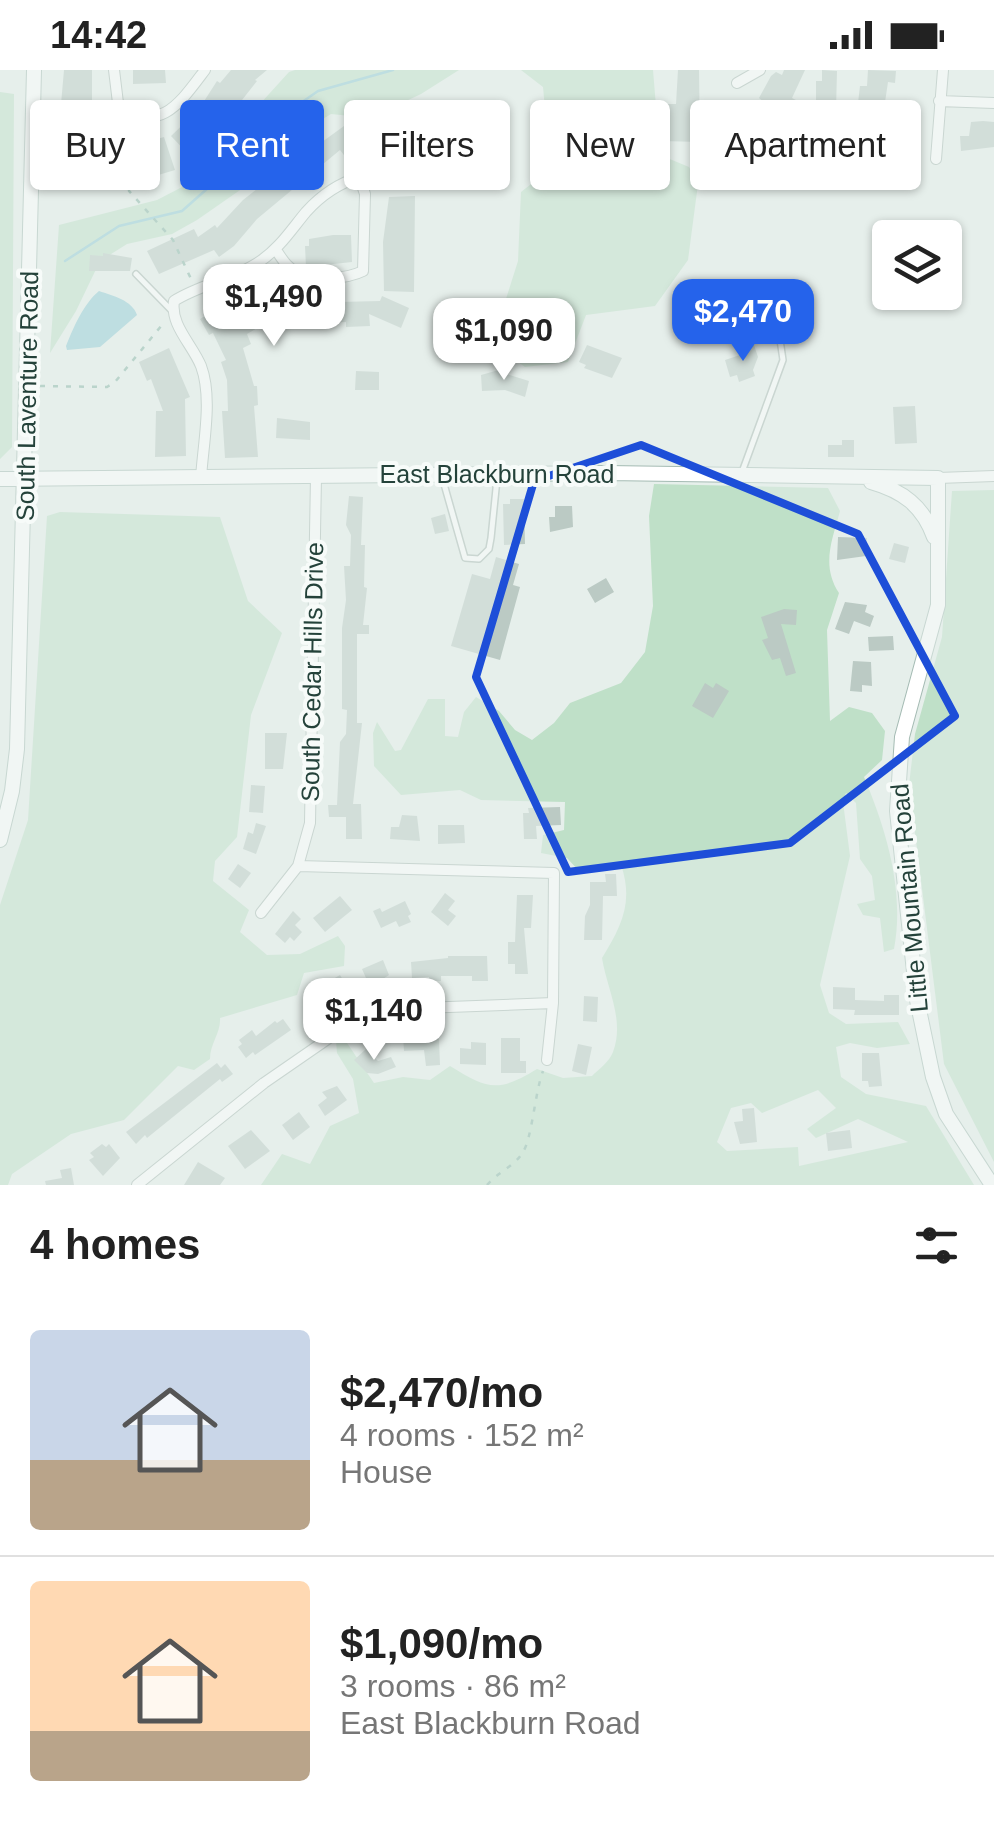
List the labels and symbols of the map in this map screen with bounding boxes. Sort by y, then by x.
pin: $1,490 [193,264,355,349]
street label: South Laventure Road [11,271,43,521]
pin: $2,470 [662,279,824,364]
pin: $1,090 [423,298,585,383]
street label: East Blackburn Road [380,460,614,488]
street label: South Cedar Hills Drive [296,542,328,802]
street label: Little Mountain Road [885,783,933,1013]
pin: $1,140 [293,978,455,1063]

